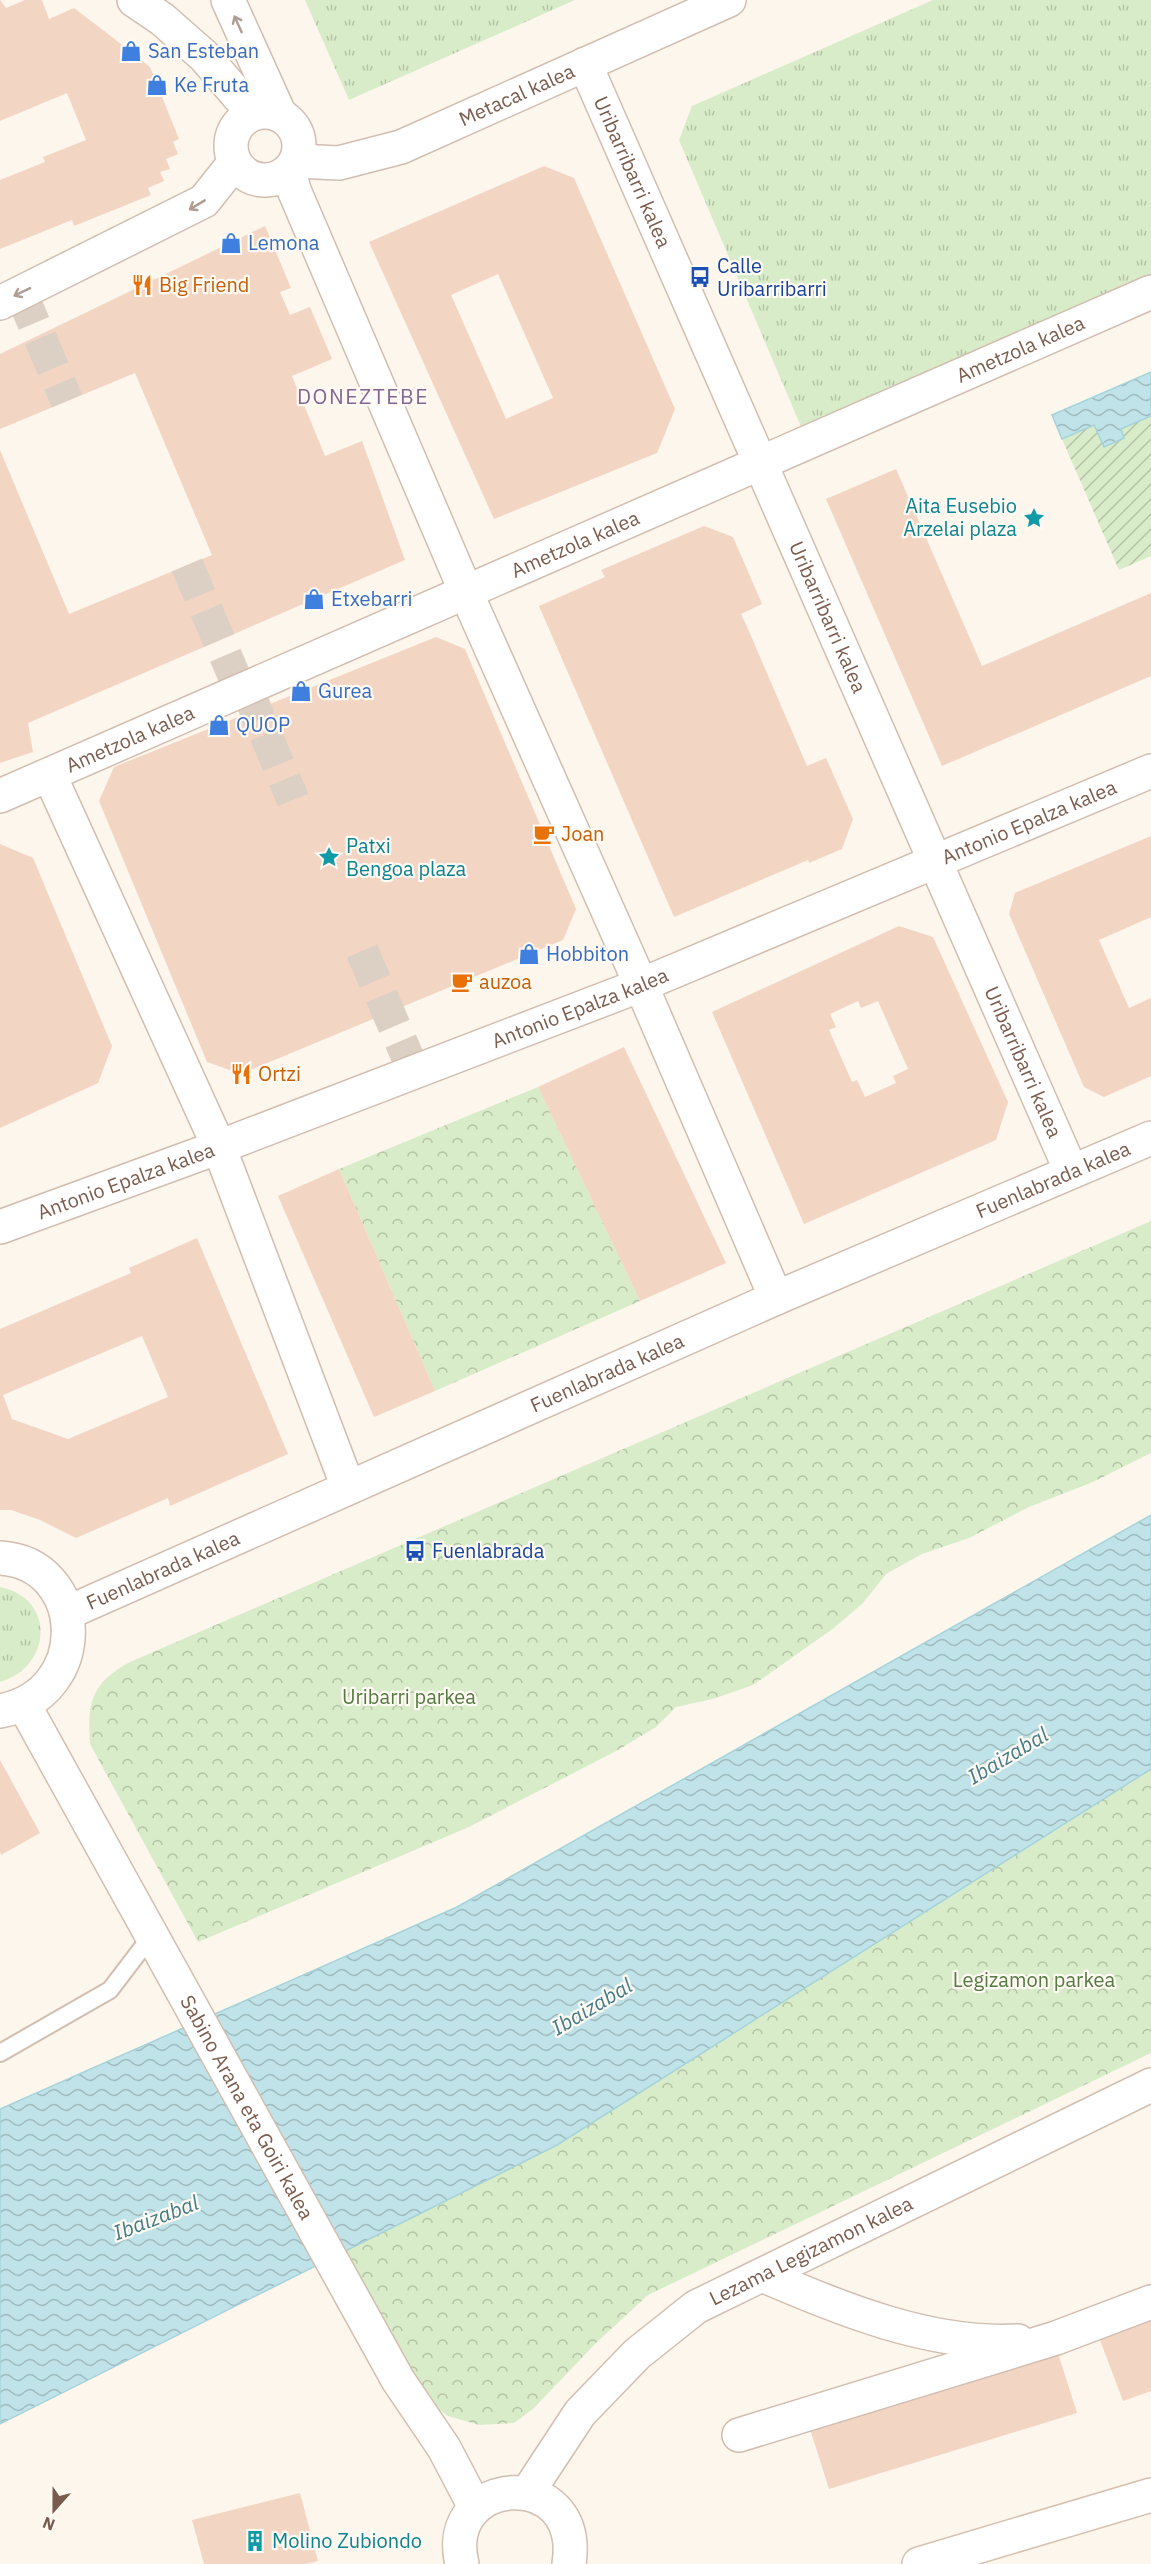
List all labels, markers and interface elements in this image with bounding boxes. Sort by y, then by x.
one-way arrow [232,15,243,33]
place label: San Esteban [148,37,259,64]
shop icon: San Esteban [119,39,143,63]
street label: Metacal kalea [454,57,579,132]
place label: Ke Fruta [174,71,249,98]
shop icon: Ke Fruta [145,73,169,97]
street label: Uribarribarri kalea [588,92,678,252]
one-way arrow [189,199,206,211]
place label: Lemona [248,229,320,256]
shop icon: Lemona [219,231,243,255]
place label: Calle Uribarribarri [717,252,827,302]
bus stop icon: Calle Uribarribarri [688,265,712,289]
place label: Big Friend [159,271,249,298]
restaurant icon: Big Friend [130,273,154,297]
one-way arrow [14,287,32,298]
street label: Ametzola kalea [952,309,1089,389]
district label: DONEZTEBE [297,382,429,410]
place label: Aita Eusebio Arzelai plaza [903,492,1017,542]
street label: Ametzola kalea [507,504,644,584]
place icon: Aita Eusebio Arzelai plaza [1022,506,1046,530]
street label: Uribarribarri kalea [783,537,873,697]
place label: Etxebarri [331,585,413,612]
shop icon: Etxebarri [302,587,326,611]
place label: Gurea [318,677,372,704]
shop icon: Gurea [289,679,313,703]
street label: Ametzola kalea [61,698,199,779]
place label: QUOP [236,711,290,738]
shop icon: QUOP [207,713,231,737]
street label: Antonio Epalza kalea [937,773,1121,870]
place label: Joan [561,820,604,847]
cafe icon: Joan [532,822,556,846]
place label: Patxi Bengoa plaza [346,832,466,882]
place icon: Patxi Bengoa plaza [317,845,341,869]
place label: Hobbiton [546,940,629,967]
shop icon: Hobbiton [517,942,541,966]
street label: Antonio Epalza kalea [488,961,672,1054]
place label: auzoa [479,968,532,995]
cafe icon: auzoa [450,970,474,994]
street label: Uribarribarri kalea [979,982,1069,1142]
place label: Ortzi [258,1060,301,1087]
restaurant icon: Ortzi [229,1062,253,1086]
street label: Fuenlabrada kalea [971,1134,1134,1224]
street label: Antonio Epalza kalea [33,1136,218,1225]
street label: Fuenlabrada kalea [526,1327,688,1419]
street label: Fuenlabrada kalea [82,1524,244,1616]
place label: Fuenlabrada [432,1537,545,1564]
bus stop icon: Fuenlabrada [403,1539,427,1563]
park label: Uribarri parkea [342,1683,476,1710]
water label: Ibaizabal [962,1720,1053,1790]
park label: Legizamon parkea [953,1966,1116,1993]
water label: Ibaizabal [546,1971,637,2041]
street label: Sabino Arana eta Goiri kalea [174,1990,321,2224]
water label: Ibaizabal [109,2188,203,2246]
street label: Lezama Legizamon kalea [705,2189,917,2311]
north arrow [24,2480,84,2540]
text: N [40,2513,58,2535]
place label: Molino Zubiondo [272,2527,422,2554]
building icon: Molino Zubiondo [243,2529,267,2553]

